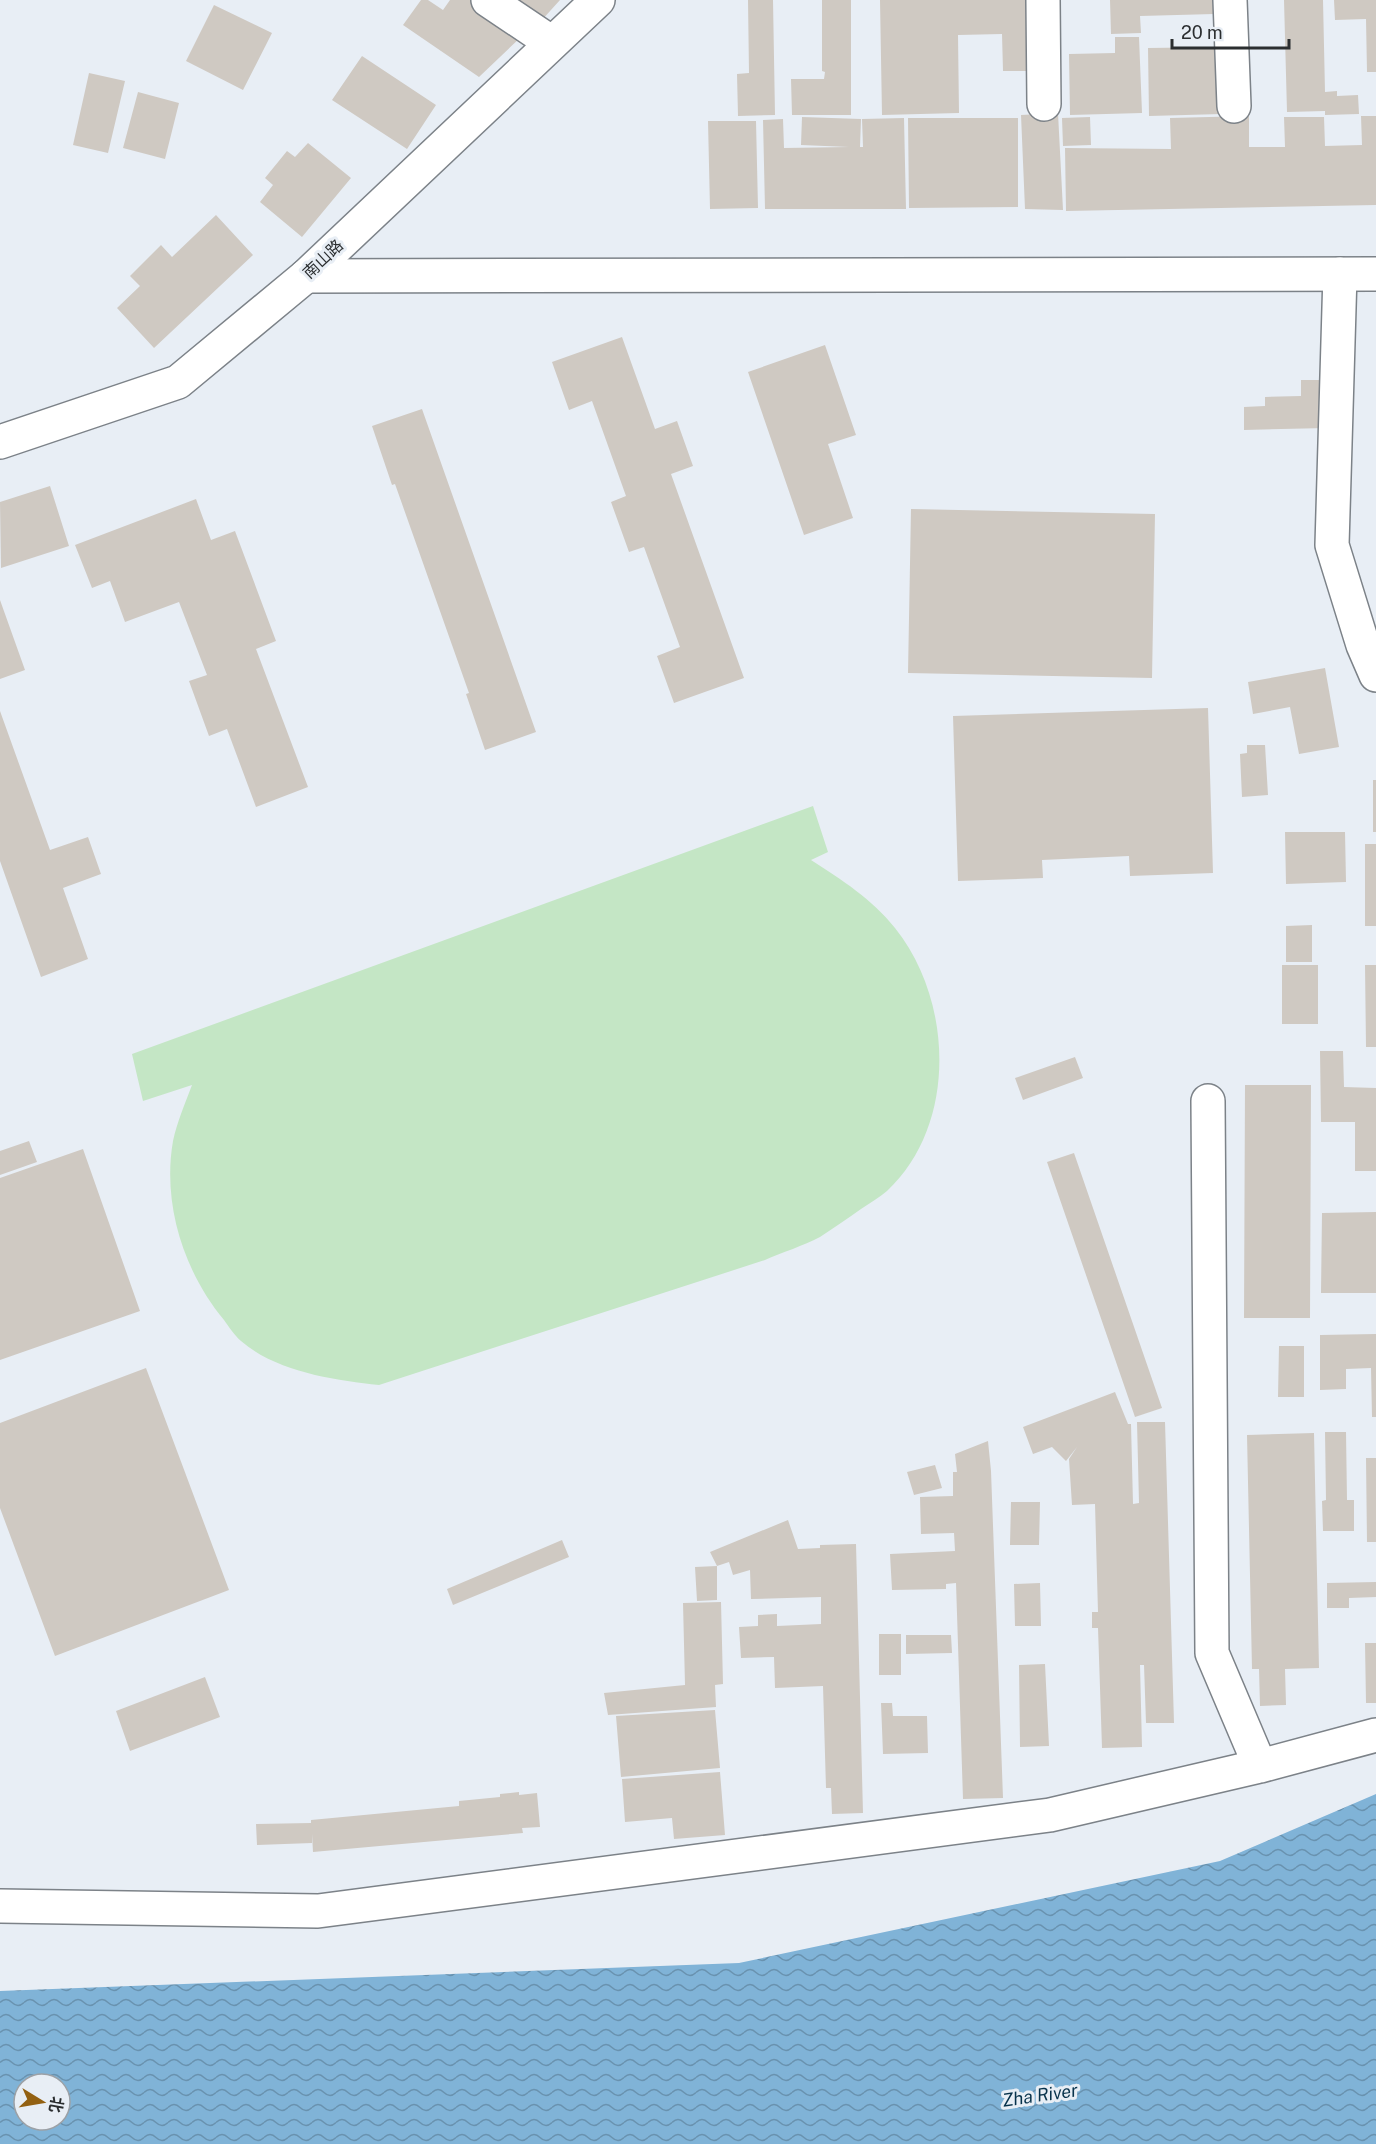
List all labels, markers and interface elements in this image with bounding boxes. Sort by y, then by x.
scale bar [1172,12,1289,50]
text: 20 m [1181,22,1223,43]
street label: 南山路 [299,236,347,282]
north arrow [12,2072,72,2132]
water label: Zha River [1001,2079,1079,2111]
text: 北 [45,2095,67,2114]

